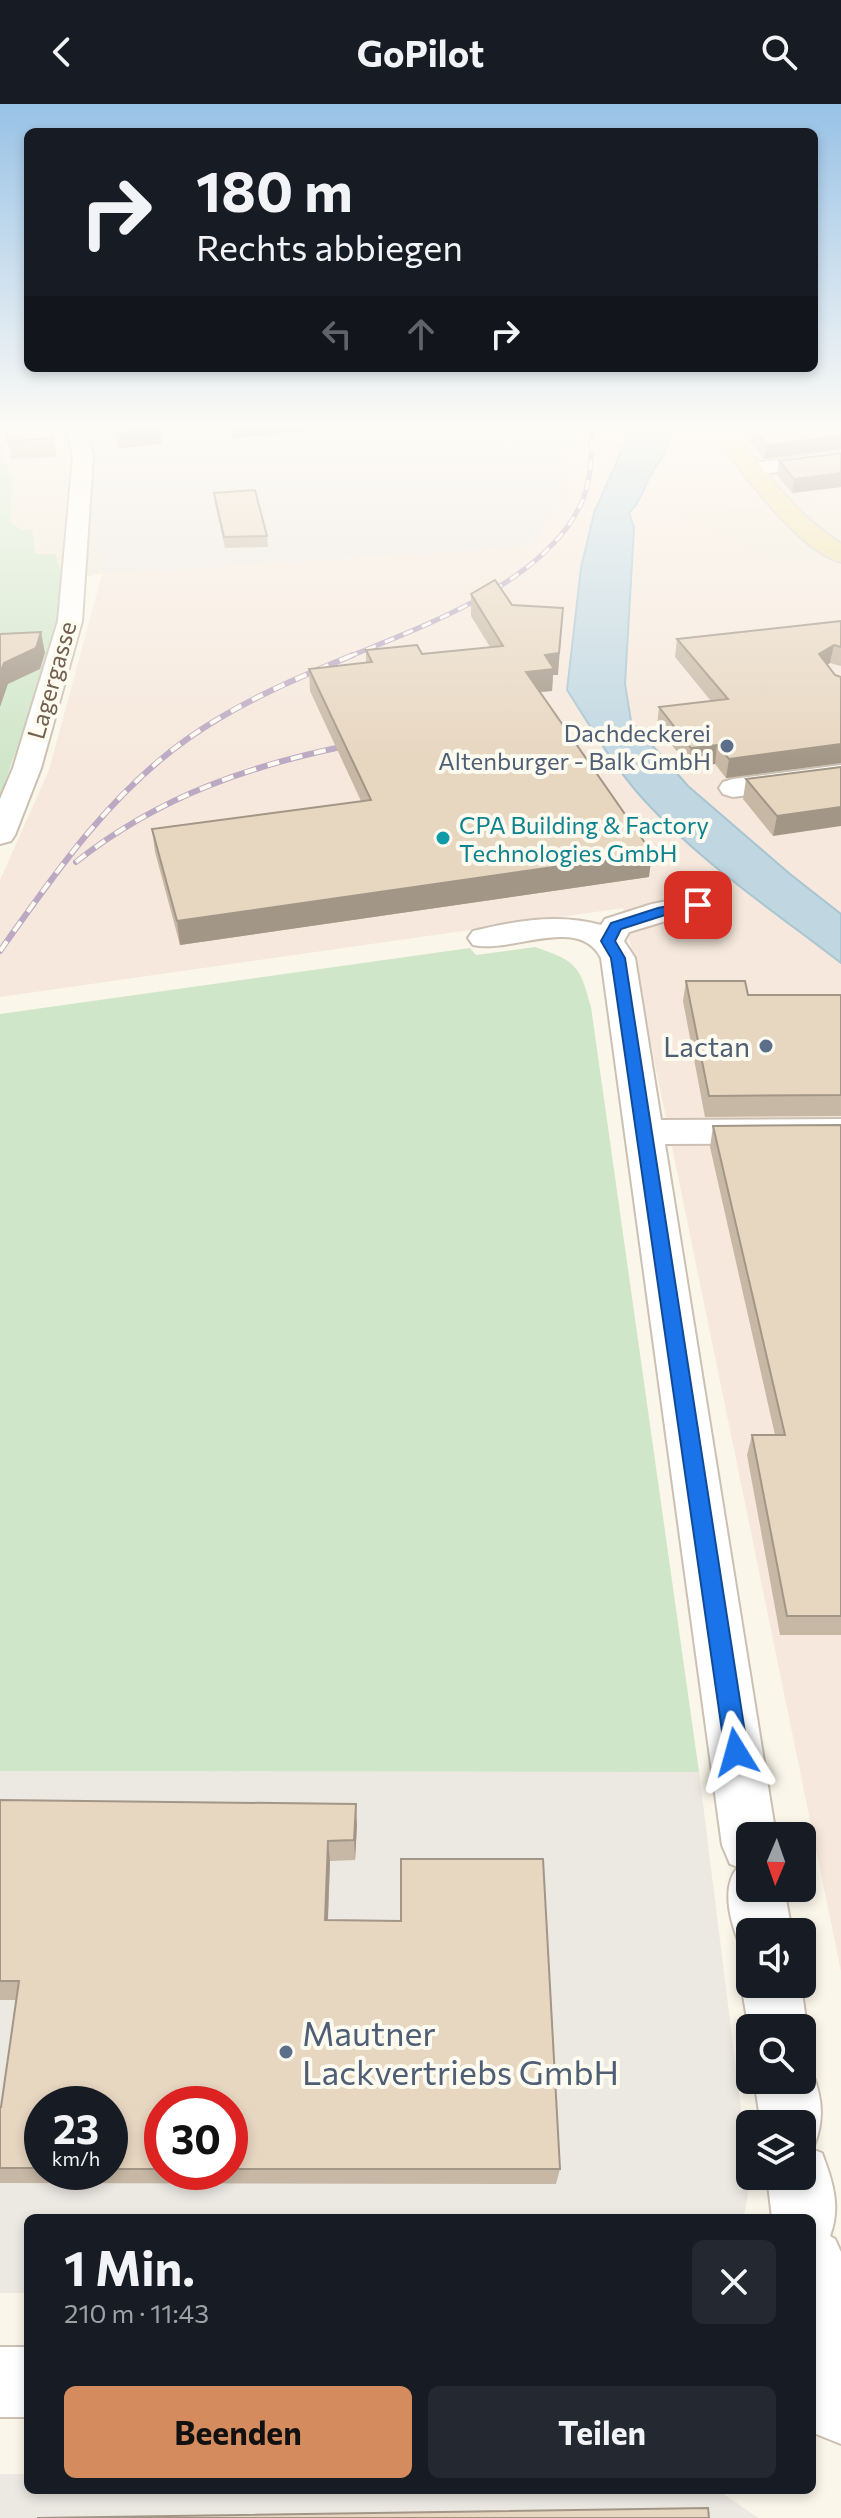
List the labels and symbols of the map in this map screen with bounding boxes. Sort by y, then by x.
street label: Lagergasse [20,618,82,742]
place label: Dachdeckerei Altenburger - Balk GmbH [438,718,711,775]
marker: Dachdeckerei Altenburger - Balk GmbH [718,737,736,755]
place label: CPA Building & Factory Technologies GmbH [459,810,709,867]
marker: CPA Building & Factory Technologies GmbH [434,829,452,847]
pin [664,871,732,939]
place label: Lactan [663,1029,750,1063]
marker: Lactan [757,1037,775,1055]
position arrow [694,1710,778,1794]
north arrow [736,1822,816,1902]
place label: Mautner Lackvertriebs GmbH [302,2011,619,2092]
marker: Mautner Lackvertriebs GmbH [277,2043,295,2061]
speed limit sign: 30 [144,2086,248,2190]

